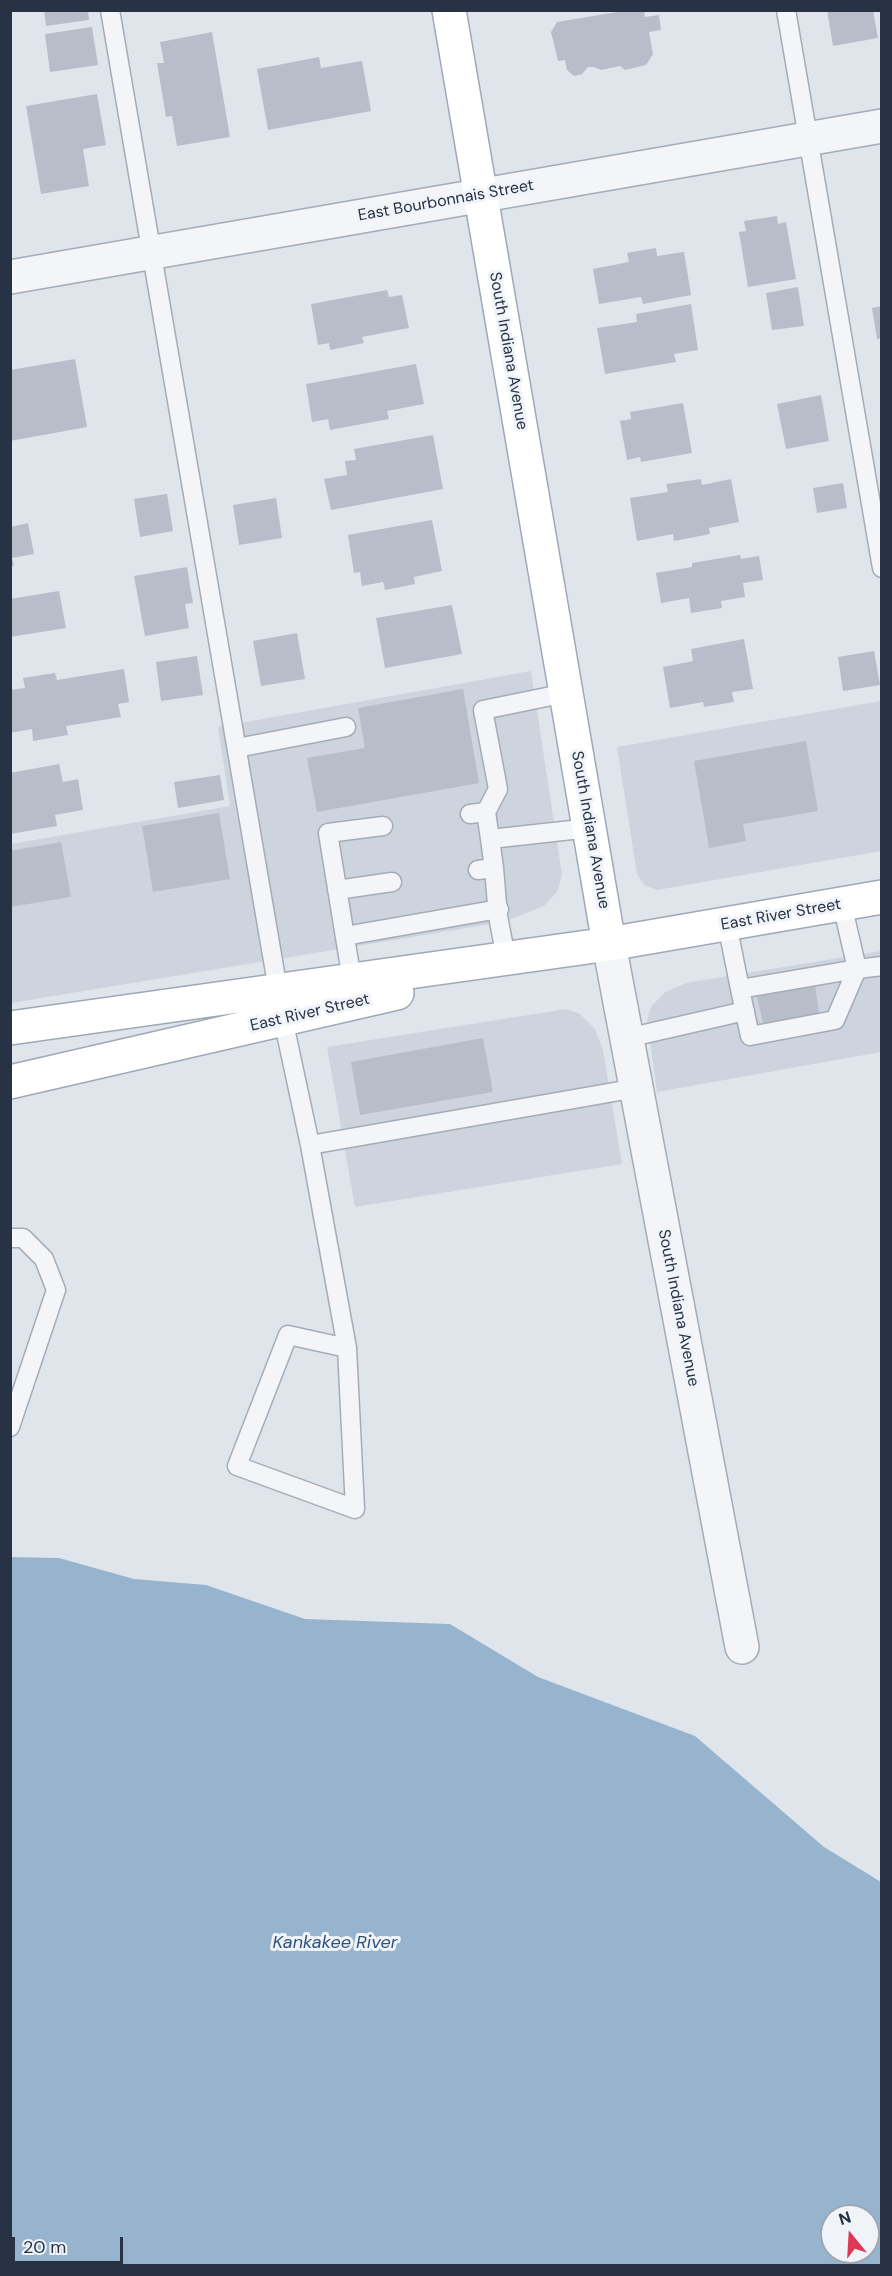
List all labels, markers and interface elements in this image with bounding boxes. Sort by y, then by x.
street label: East Bourbonnais Street [357,176,535,226]
street label: South Indiana Avenue [485,271,531,431]
street label: South Indiana Avenue [567,750,613,910]
street label: East River Street [719,895,843,935]
street label: East River Street [248,990,372,1036]
street label: South Indiana Avenue [653,1228,703,1388]
water label: Kankakee River [272,1932,398,1954]
north arrow [820,2204,880,2264]
text: N [836,2207,854,2230]
scale bar [15,2225,126,2263]
text: 20 m [23,2235,66,2259]

